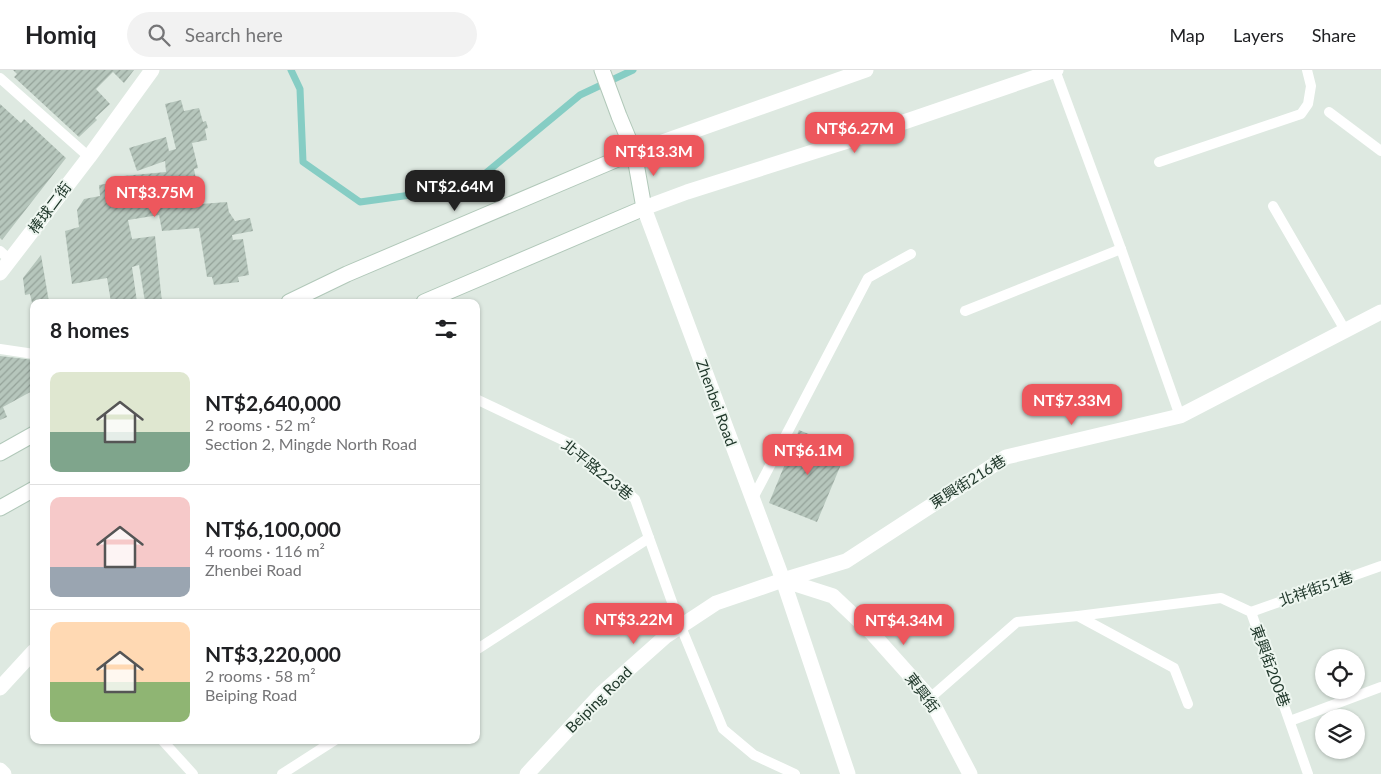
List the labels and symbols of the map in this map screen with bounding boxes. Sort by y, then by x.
pin: NT$6.27M [803,112,907,154]
pin: NT$13.3M [602,134,706,177]
pin: NT$2.64M [403,170,507,212]
pin: NT$3.75M [103,176,207,218]
street label: 棒球二街 [24,178,74,237]
street label: Zhenbei Road [693,357,741,448]
pin: NT$7.33M [1020,384,1124,426]
pin: NT$6.1M [762,434,854,476]
street label: 北平路223巷 [559,435,637,503]
street label: 東興街216巷 [926,451,1009,512]
street label: 北祥街51巷 [1276,567,1355,609]
pin: NT$3.22M [582,602,686,645]
pin: NT$4.34M [852,604,956,646]
street label: 東興街200巷 [1248,622,1294,709]
street label: Beiping Road [561,662,635,736]
street label: 東興街 [902,669,944,716]

